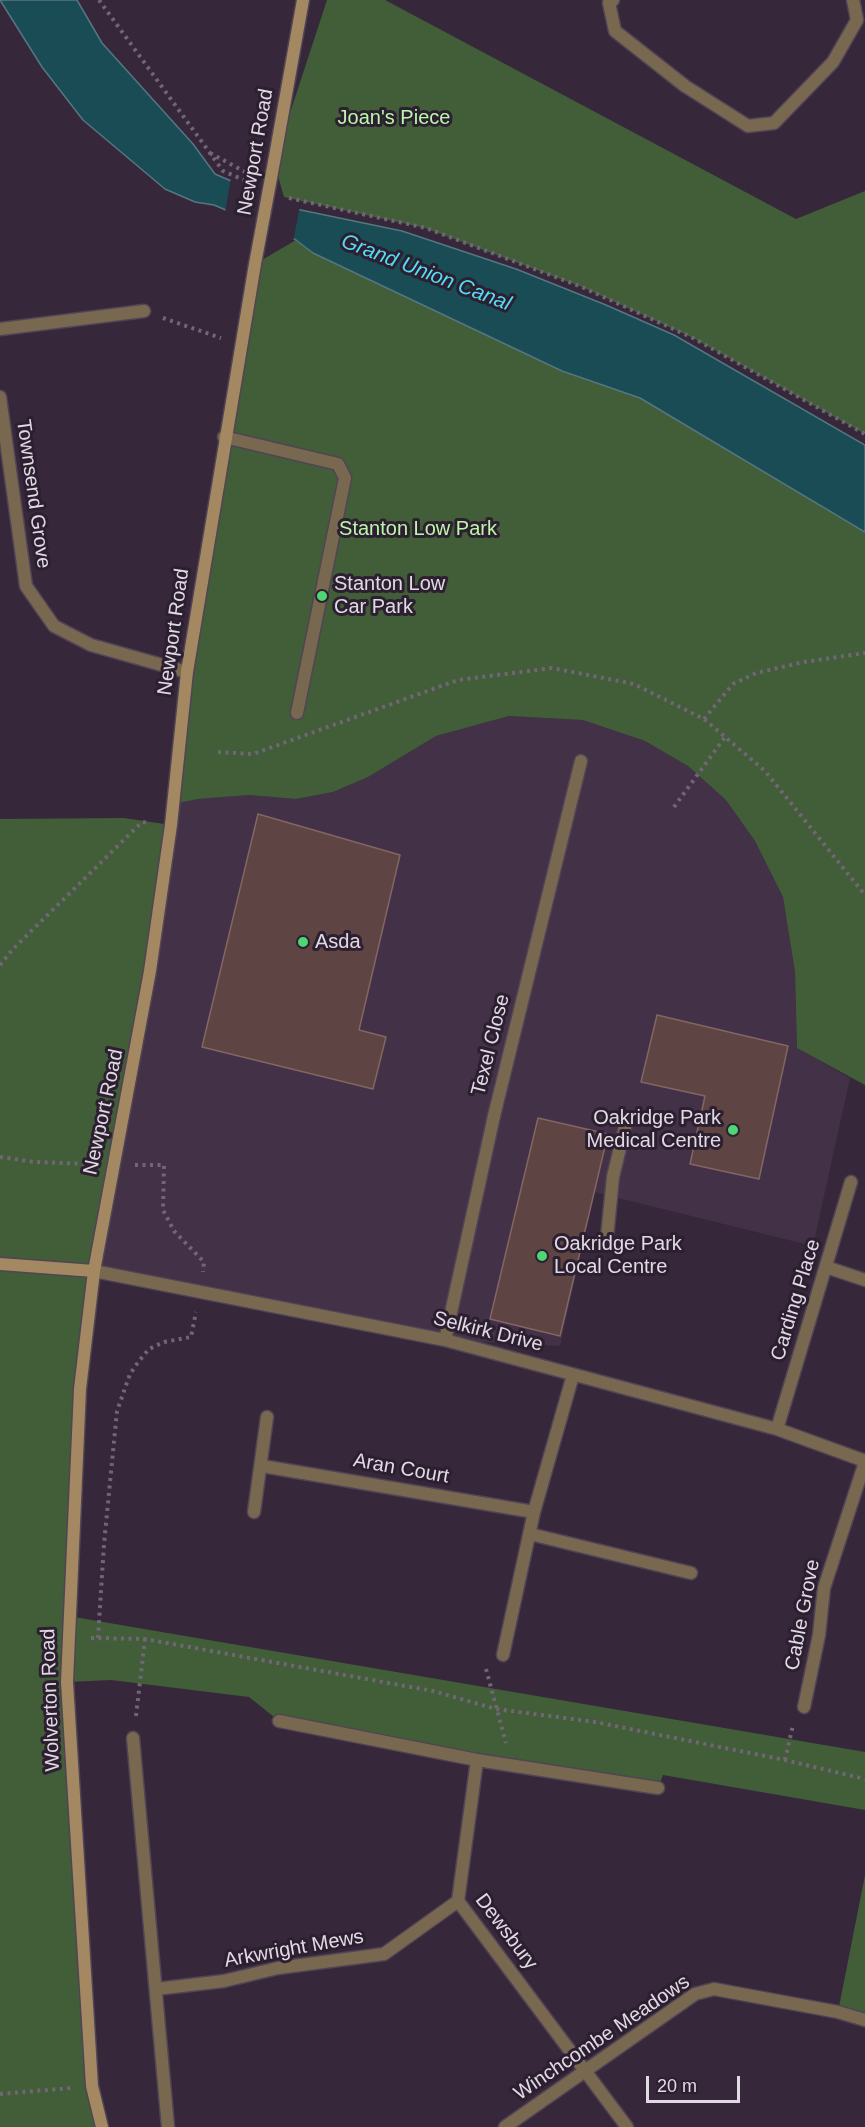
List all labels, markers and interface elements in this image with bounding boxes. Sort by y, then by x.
street label: Newport Road [233,87,279,217]
park label: Joan's Piece [338,106,450,130]
water label: Grand Union Canal [338,229,514,317]
street label: Townsend Grove [11,418,55,570]
park label: Stanton Low Park [339,517,497,541]
street label: Newport Road [153,567,195,697]
place label: Stanton Low Car Park [334,572,445,619]
marker: Stanton Low Car Park [315,589,329,603]
place label: Asda [315,930,361,954]
marker: Asda [296,935,310,949]
street label: Texel Close [467,992,515,1098]
street label: Newport Road [79,1047,129,1177]
place label: Oakridge Park Medical Centre [586,1106,721,1153]
marker: Oakridge Park Medical Centre [726,1123,740,1137]
place label: Oakridge Park Local Centre [554,1232,682,1279]
street label: Carding Place [766,1236,826,1364]
marker: Oakridge Park Local Centre [535,1249,549,1263]
street label: Selkirk Drive [431,1307,545,1357]
street label: Aran Court [351,1449,451,1489]
street label: Cable Grove [781,1558,825,1672]
street label: Wolverton Road [37,1628,65,1772]
street label: Dewsbury [470,1889,542,1975]
street label: Arkwright Mews [222,1925,366,1973]
street label: Winchcombe Meadows [510,1970,694,2106]
scale bar [649,2064,744,2102]
text: 20 m [657,2076,697,2096]

